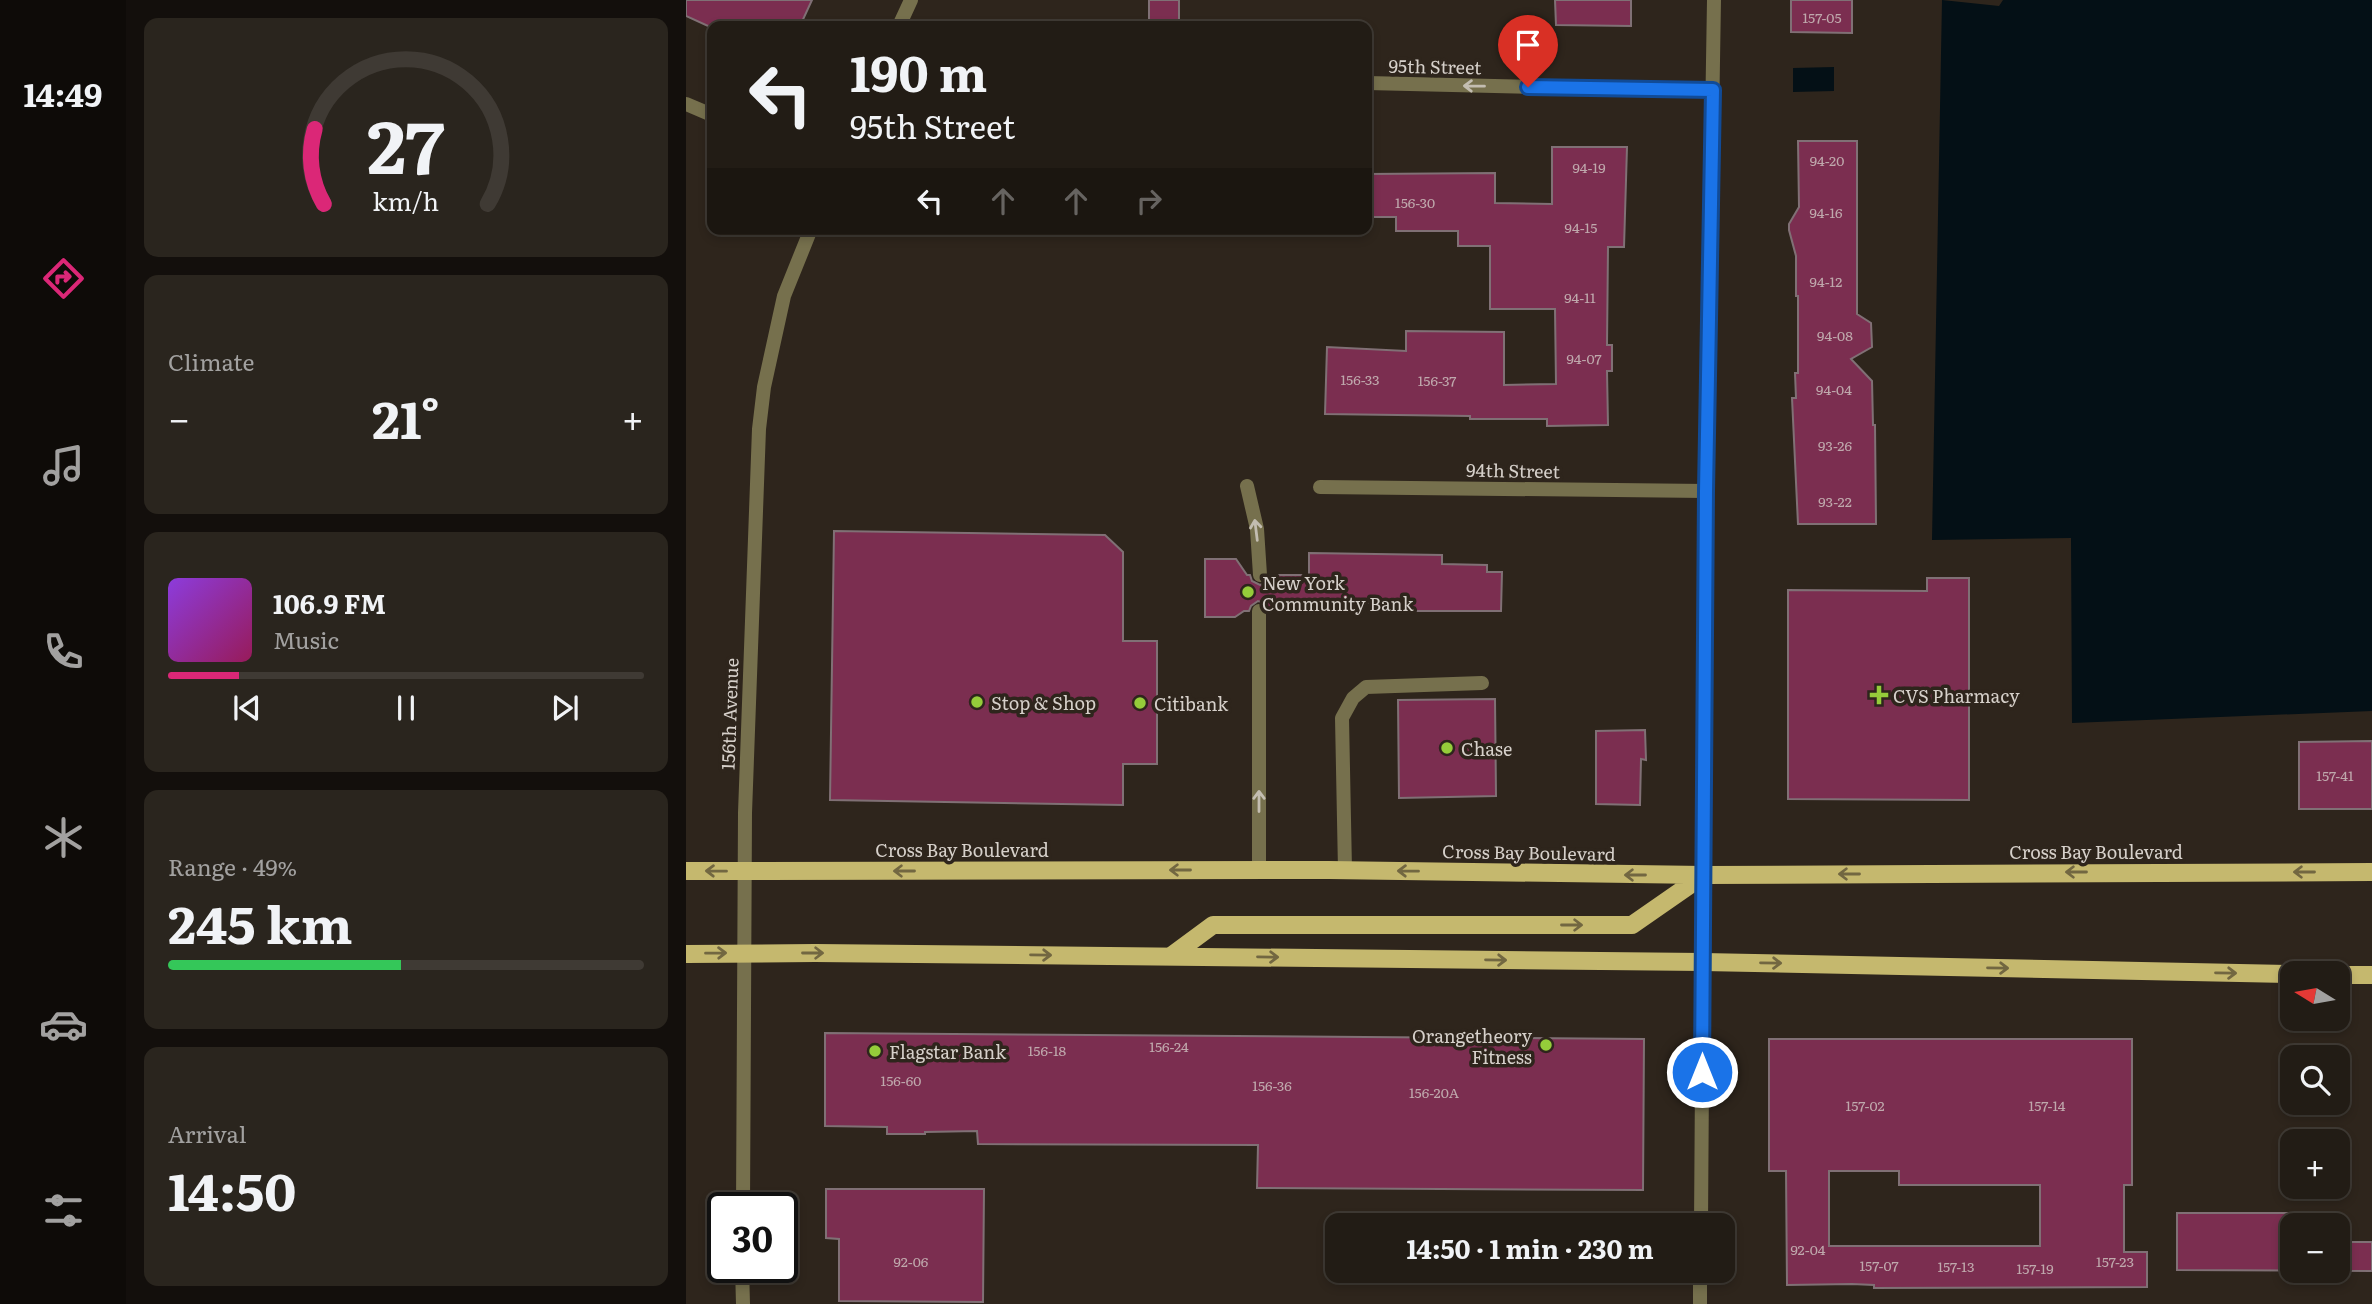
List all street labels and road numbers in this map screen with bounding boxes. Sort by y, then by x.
street label: 95th Street [1388,52,1482,80]
street label: 94th Street [1466,456,1561,484]
street label: 156th Avenue [714,658,744,770]
street label: Cross Bay Boulevard [875,836,1049,863]
street label: Cross Bay Boulevard [1442,837,1616,867]
street label: Cross Bay Boulevard [2009,838,2183,865]

